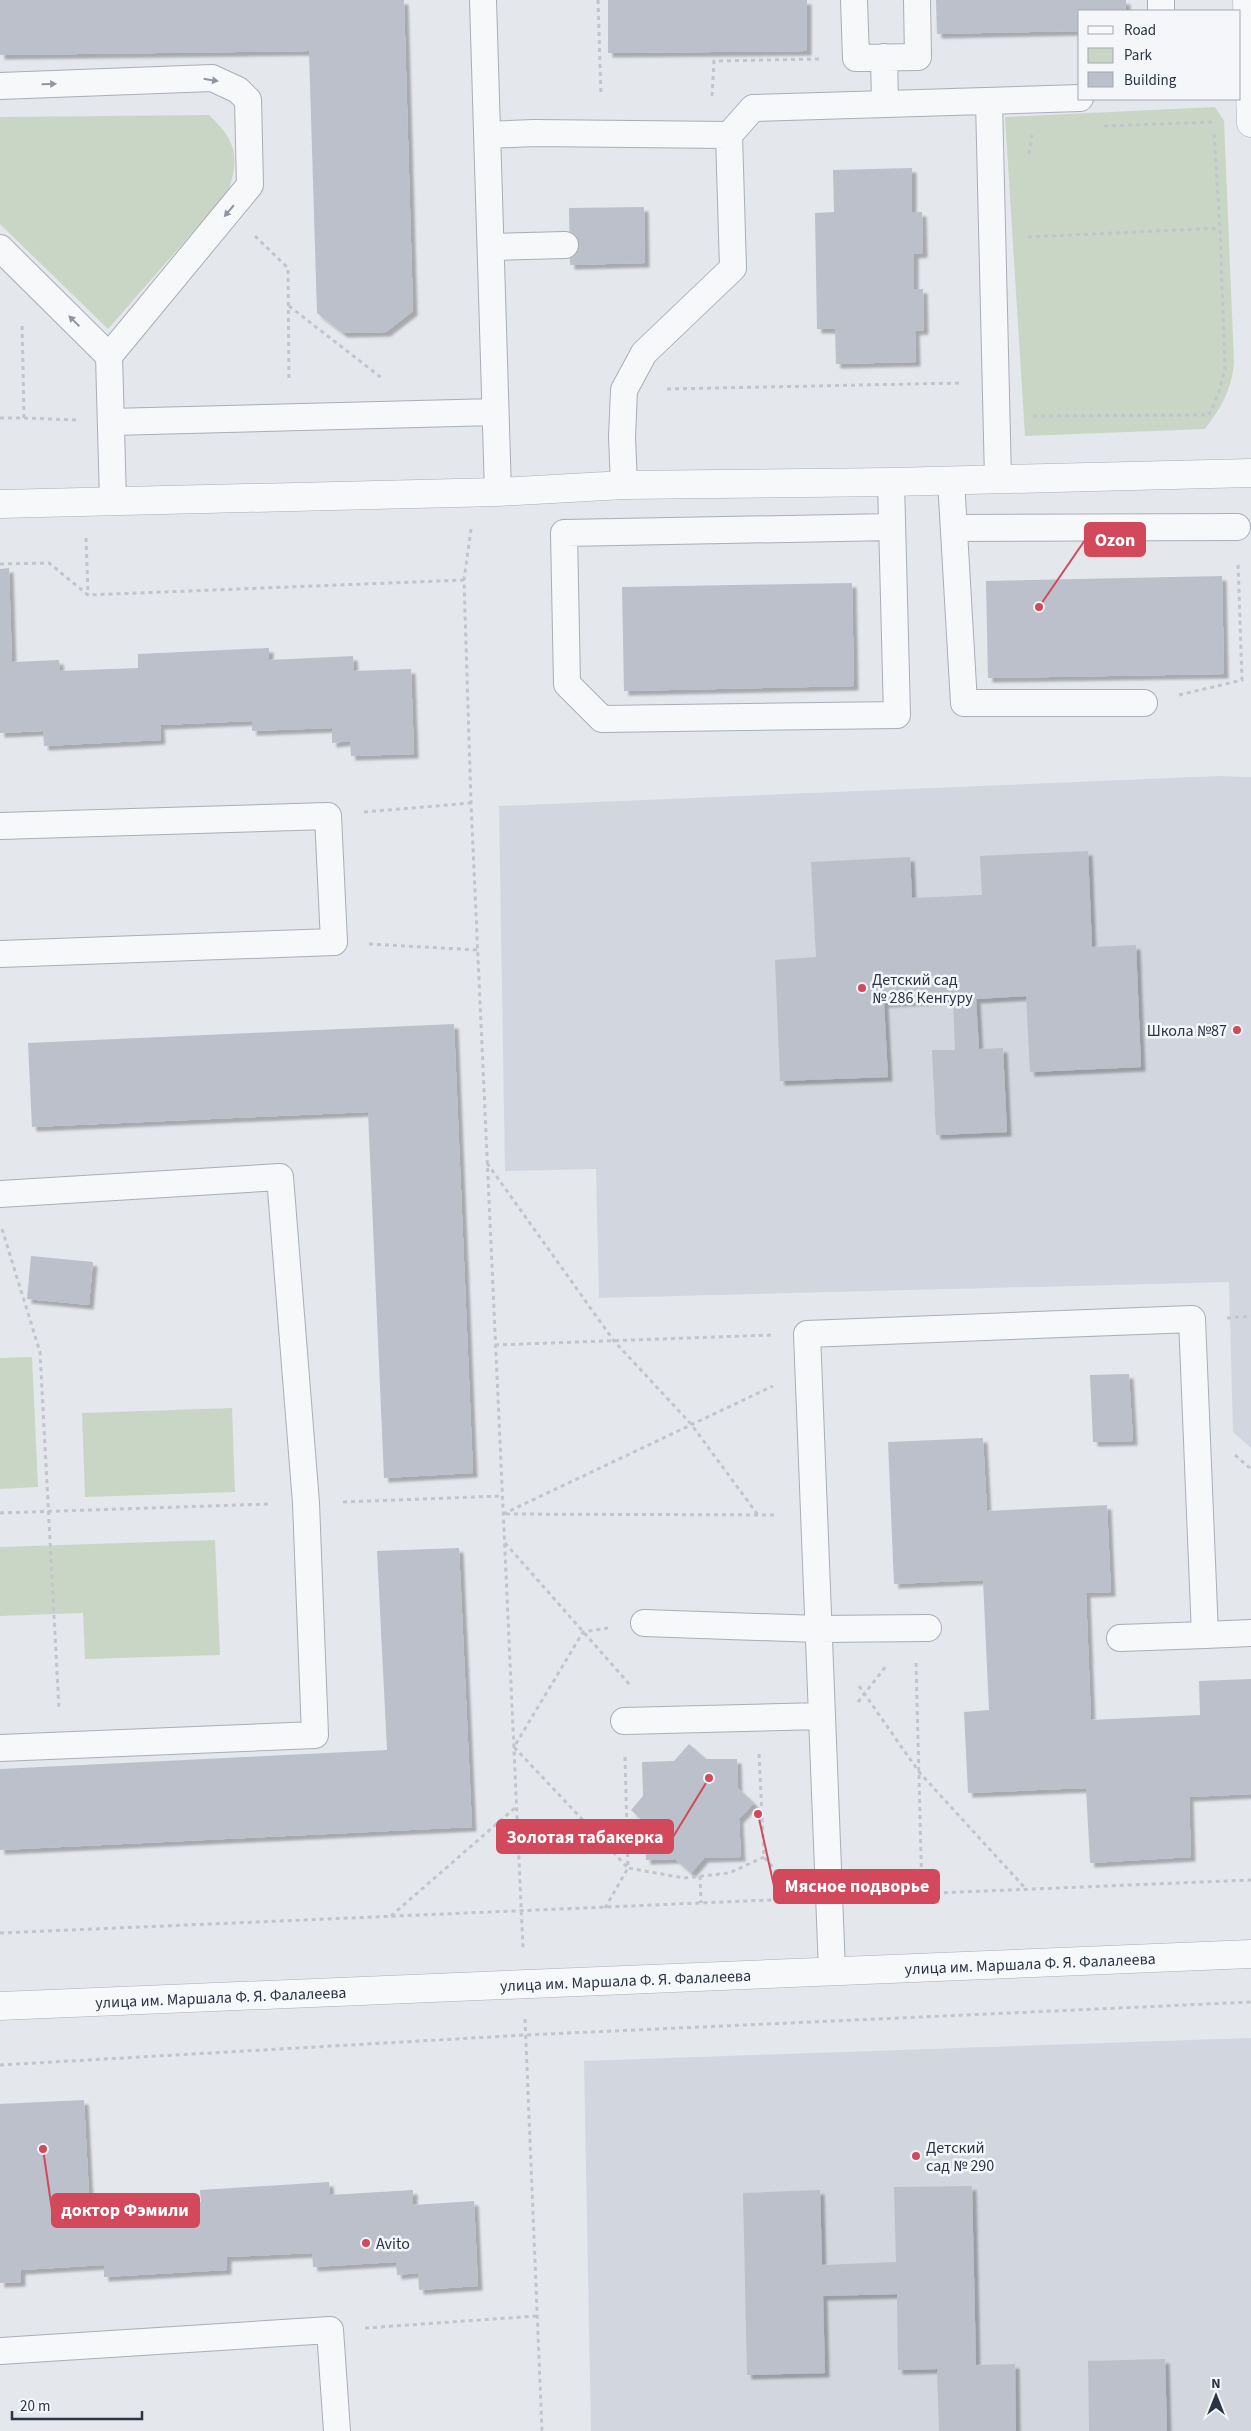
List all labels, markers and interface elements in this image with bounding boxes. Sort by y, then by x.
legend [1078,10,1241,100]
text: Road [1124,20,1156,41]
text: Park [1124,45,1153,66]
text: Building [1124,70,1177,91]
one-way arrow [203,76,219,84]
one-way arrow [41,80,57,88]
one-way arrow [223,204,234,217]
one-way arrow [68,316,80,328]
callout: Ozon [1085,523,1145,556]
text: Ozon [1095,528,1135,553]
place label: Детский сад № 286 Кенгуру [872,969,973,1009]
marker: Детский сад № 286 Кенгуру [856,982,868,994]
place label: Школа №87 [1147,1020,1227,1042]
marker: Школа №87 [1231,1024,1243,1036]
callout: Золотая табакерка [497,1820,673,1853]
text: Золотая табакерка [507,1825,663,1850]
callout: Мясное подворье [774,1870,939,1903]
text: Мясное подворье [785,1874,929,1899]
street label: улица им. Маршала Ф. Я. Фалалеева [904,1948,1156,1980]
street label: улица им. Маршала Ф. Я. Фалалеева [499,1965,752,1997]
street label: улица им. Маршала Ф. Я. Фалалеева [95,1982,347,2014]
place label: Детский сад № 290 [926,2137,994,2177]
marker: Детский сад № 290 [910,2150,922,2162]
callout: доктор Фэмили [52,2194,199,2227]
text: доктор Фэмили [61,2198,189,2223]
place label: Avito [376,2233,410,2255]
marker: Avito [360,2237,372,2249]
north arrow [1191,2371,1241,2421]
text: N [1211,2374,1221,2394]
scale bar [12,2388,142,2420]
text: 20 m [20,2396,50,2417]

